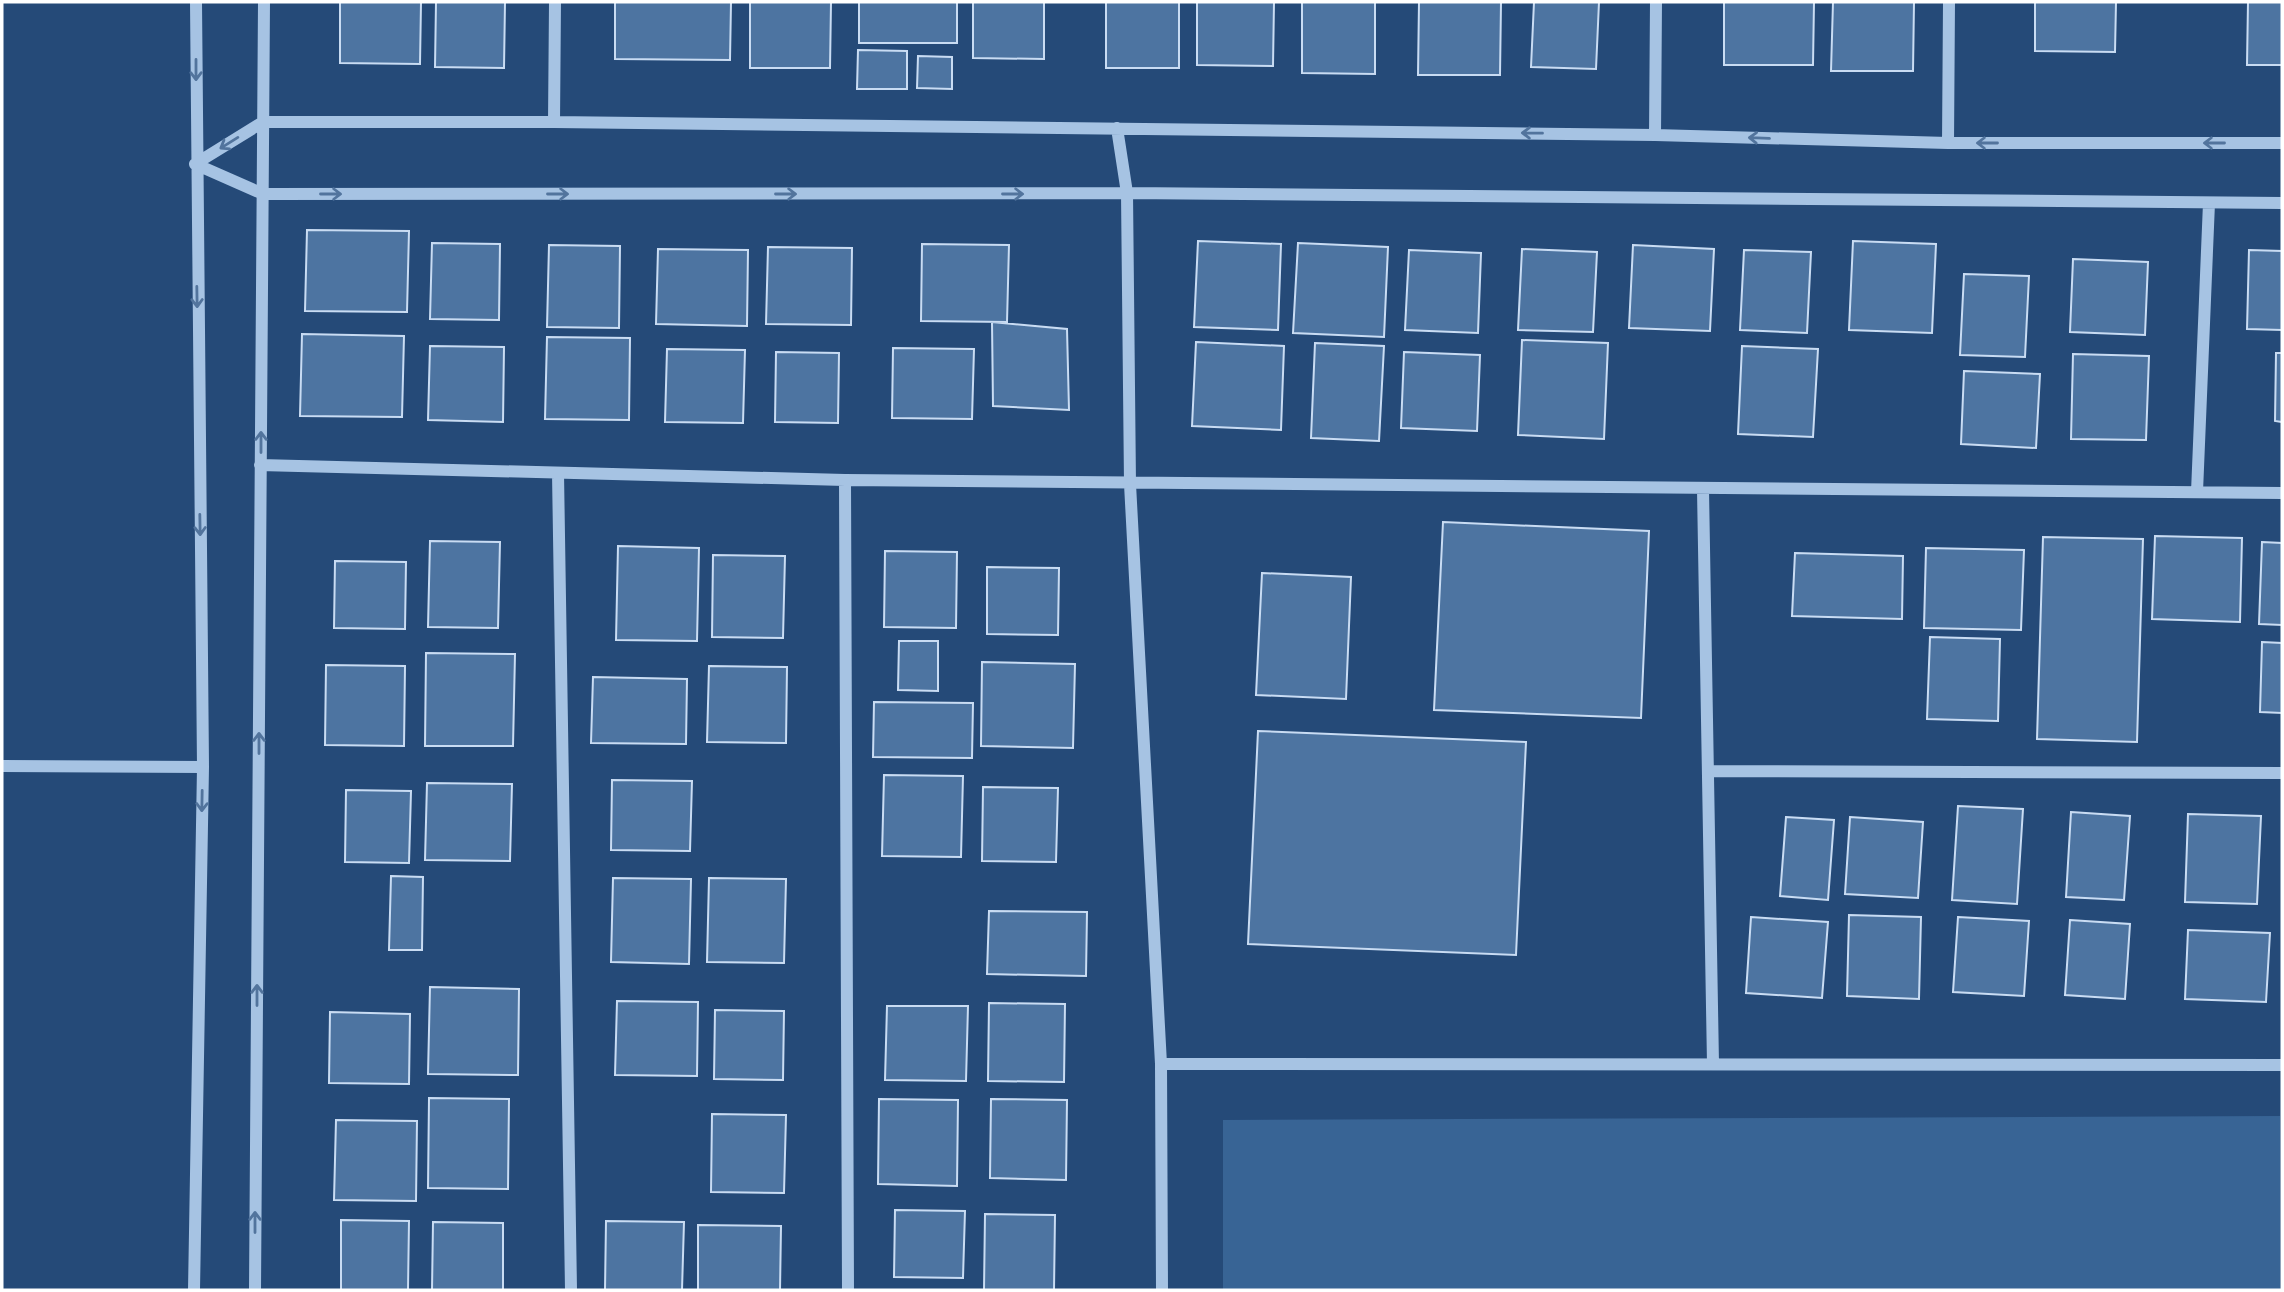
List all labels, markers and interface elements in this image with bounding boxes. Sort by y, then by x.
one-way arrow [189,58,203,81]
one-way arrow [1520,126,1543,140]
one-way arrow [1748,131,1771,144]
one-way arrow [220,136,239,151]
one-way arrow [1975,136,1998,150]
one-way arrow [2203,136,2226,150]
one-way arrow [319,187,342,201]
one-way arrow [547,187,570,201]
one-way arrow [774,187,797,201]
one-way arrow [1002,187,1025,200]
one-way arrow [190,286,204,309]
one-way arrow [254,430,267,453]
one-way arrow [193,513,207,536]
one-way arrow [252,731,265,754]
one-way arrow [195,790,209,813]
one-way arrow [250,983,264,1006]
one-way arrow [248,1211,262,1234]

